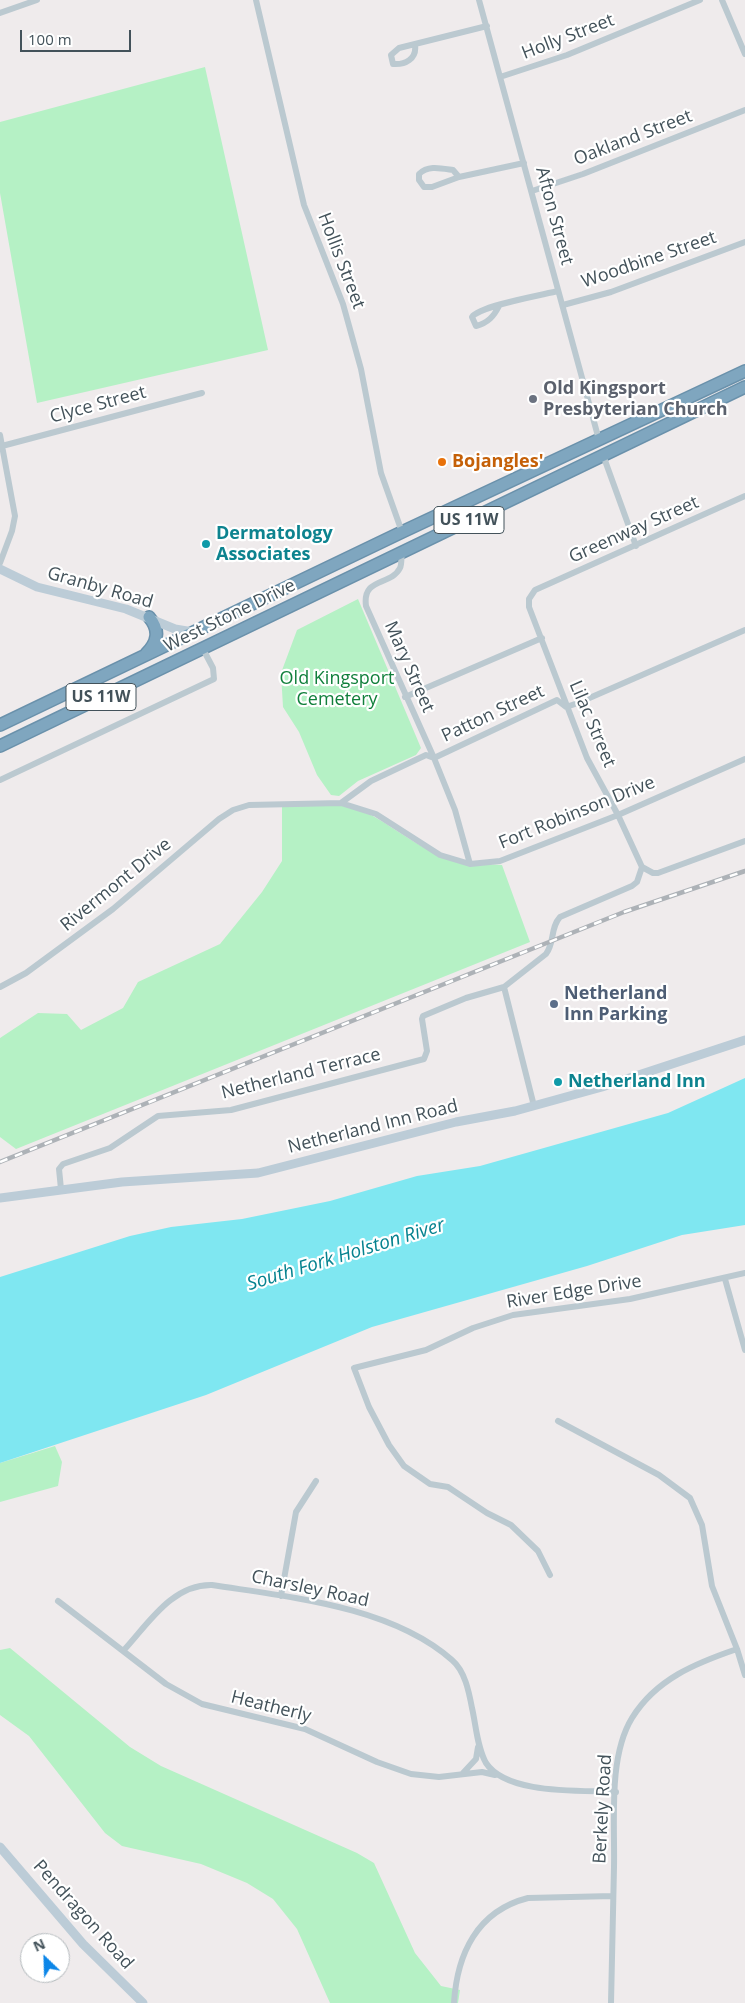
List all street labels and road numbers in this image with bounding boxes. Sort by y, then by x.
street label: Holly Street [519,10,617,64]
street label: Oakland Street [571,106,695,170]
street label: Afton Street [531,165,577,267]
street label: Hollis Street [313,210,369,312]
street label: Woodbine Street [579,227,719,293]
street label: Clyce Street [48,382,148,428]
street label: Greenway Street [566,492,702,568]
road number: US 11W [434,506,504,534]
street label: Granby Road [45,563,155,613]
street label: West Stone Drive [161,575,299,657]
street label: Mary Street [379,618,439,716]
street label: Lilac Street [564,677,620,771]
street label: Patton Street [438,681,548,747]
road number: US 11W [66,684,136,710]
street label: Fort Robinson Drive [496,772,658,854]
street label: Rivermont Drive [56,834,176,936]
street label: Netherland Terrace [219,1044,383,1104]
street label: Netherland Inn Road [286,1095,460,1159]
street label: River Edge Drive [505,1271,643,1313]
street label: Charsley Road [249,1566,371,1612]
street label: Heatherly [229,1687,313,1727]
street label: Berkely Road [589,1754,617,1864]
street label: Pendragon Road [28,1856,138,1974]

